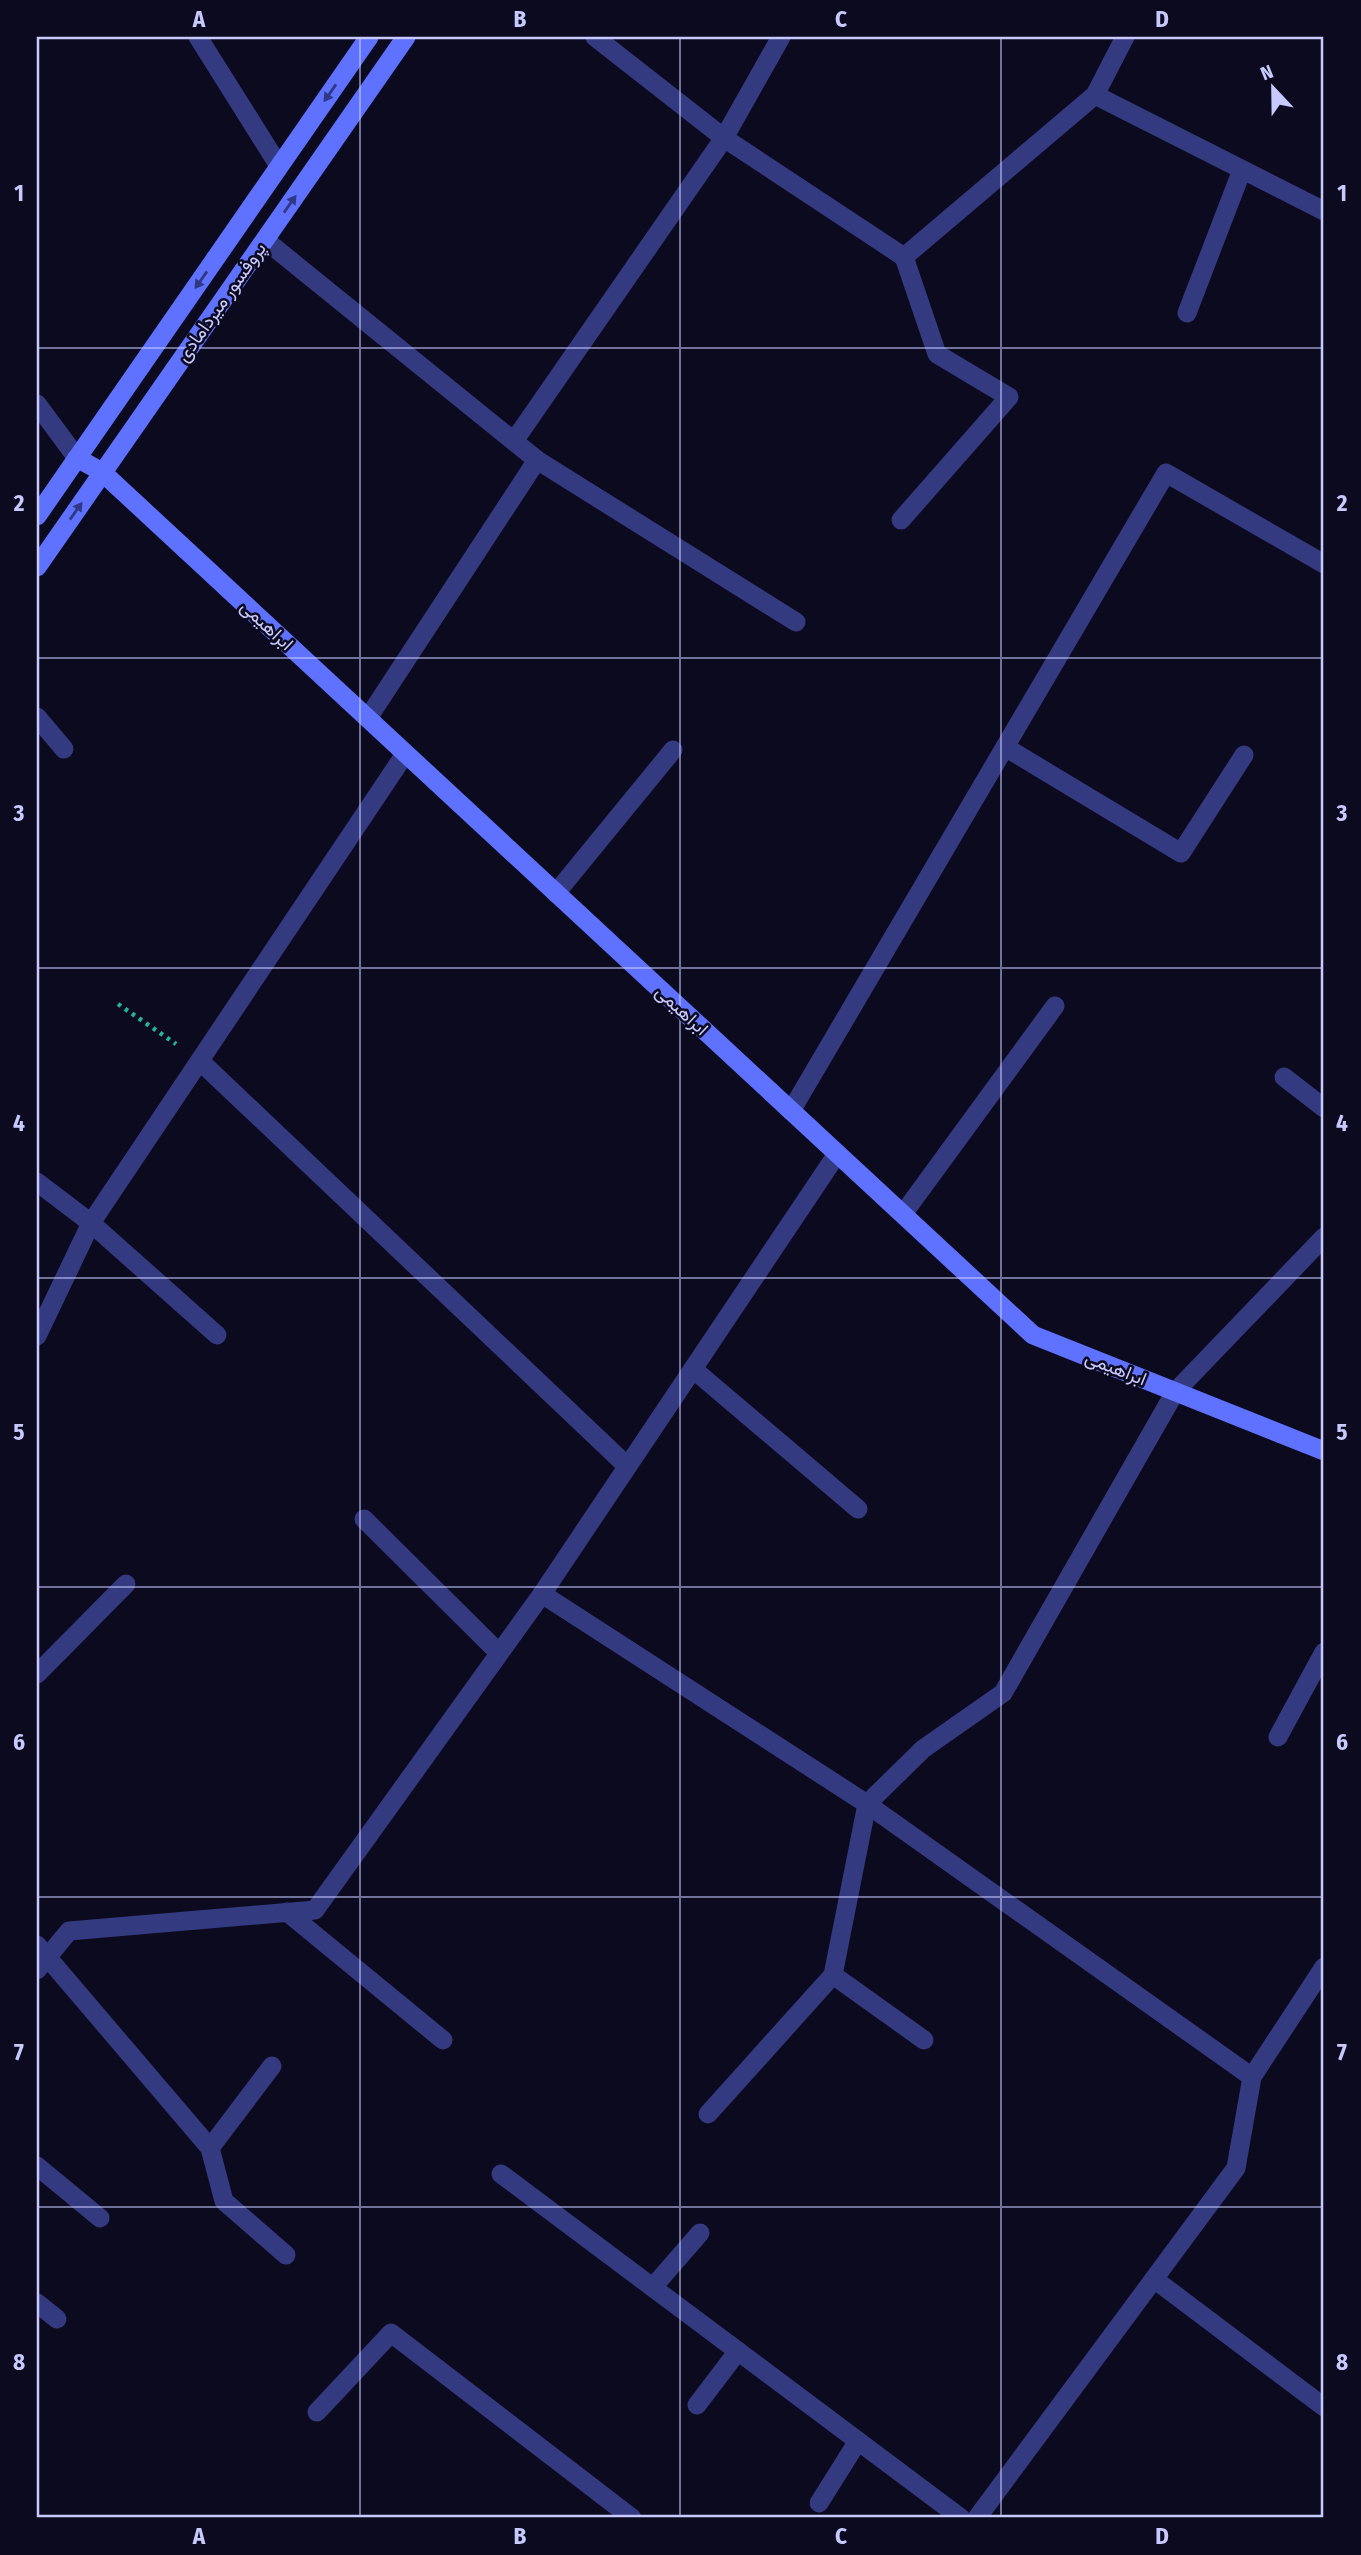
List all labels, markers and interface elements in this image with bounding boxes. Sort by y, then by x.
text: A [192,5,206,33]
text: B [514,5,527,33]
text: C [835,5,847,33]
text: D [1155,5,1169,33]
north arrow [1238,52,1308,122]
text: N [1257,60,1276,85]
one-way arrow [323,84,337,102]
text: 1 [14,179,24,207]
text: 1 [1337,179,1347,207]
one-way arrow [283,194,296,213]
street label: پروفسور میردامادی [171,238,272,367]
one-way arrow [194,271,208,289]
text: 2 [13,489,25,517]
text: 2 [1336,489,1348,517]
one-way arrow [69,501,82,521]
street label: ابراهیمی [236,595,298,655]
text: 3 [13,799,25,827]
text: 3 [1336,799,1348,827]
street label: ابراهیمی [651,980,713,1040]
text: 4 [13,1109,25,1137]
text: 4 [1336,1109,1348,1137]
street label: ابراهیمی [1082,1345,1150,1391]
text: 5 [13,1418,25,1446]
text: 5 [1336,1418,1348,1446]
text: 6 [13,1728,25,1756]
text: 6 [1336,1728,1348,1756]
text: 7 [14,2038,24,2066]
text: 7 [1337,2038,1347,2066]
text: 8 [13,2348,25,2376]
text: 8 [1336,2348,1348,2376]
text: A [192,2522,206,2550]
text: B [514,2522,527,2550]
text: C [835,2522,847,2550]
text: D [1155,2522,1169,2550]

